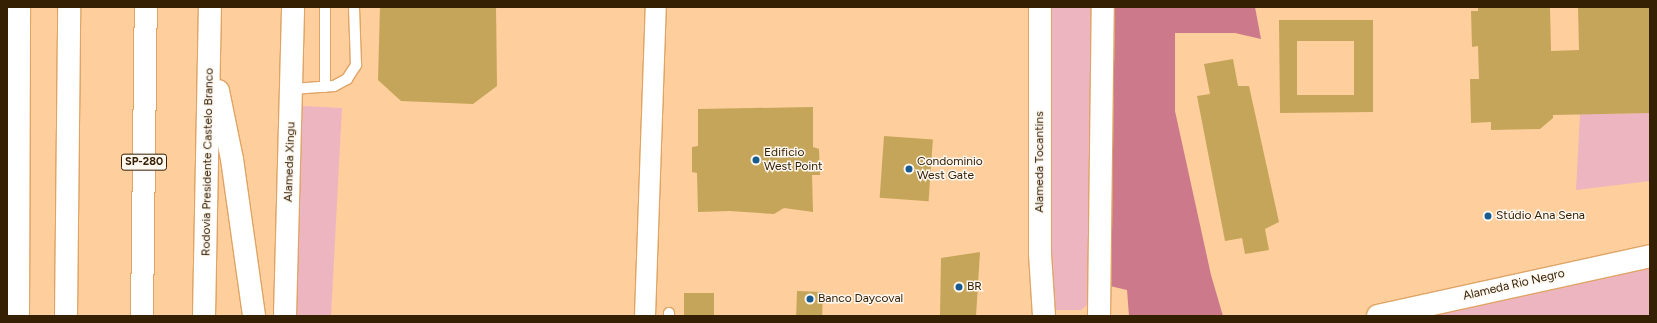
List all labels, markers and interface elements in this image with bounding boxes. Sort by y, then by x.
street label: Rodovia Presidente Castelo Branco [199,68,217,256]
street label: Alameda Tocantins [1033,111,1047,213]
street label: Alameda Xingu [281,122,299,202]
place label: Edificio West Point [764,146,822,174]
road number: SP-280 [120,153,168,171]
marker: Edificio West Point [751,155,761,165]
place label: Condominio West Gate [917,155,983,183]
marker: Condominio West Gate [904,164,914,174]
place label: Stúdio Ana Sena [1496,209,1585,223]
marker: Stúdio Ana Sena [1483,211,1493,221]
street label: Alameda Rio Negro [1462,266,1566,304]
place label: BR [967,280,982,294]
marker: BR [954,282,964,292]
place label: Banco Daycoval [818,292,903,306]
marker: Banco Daycoval [805,294,815,304]

